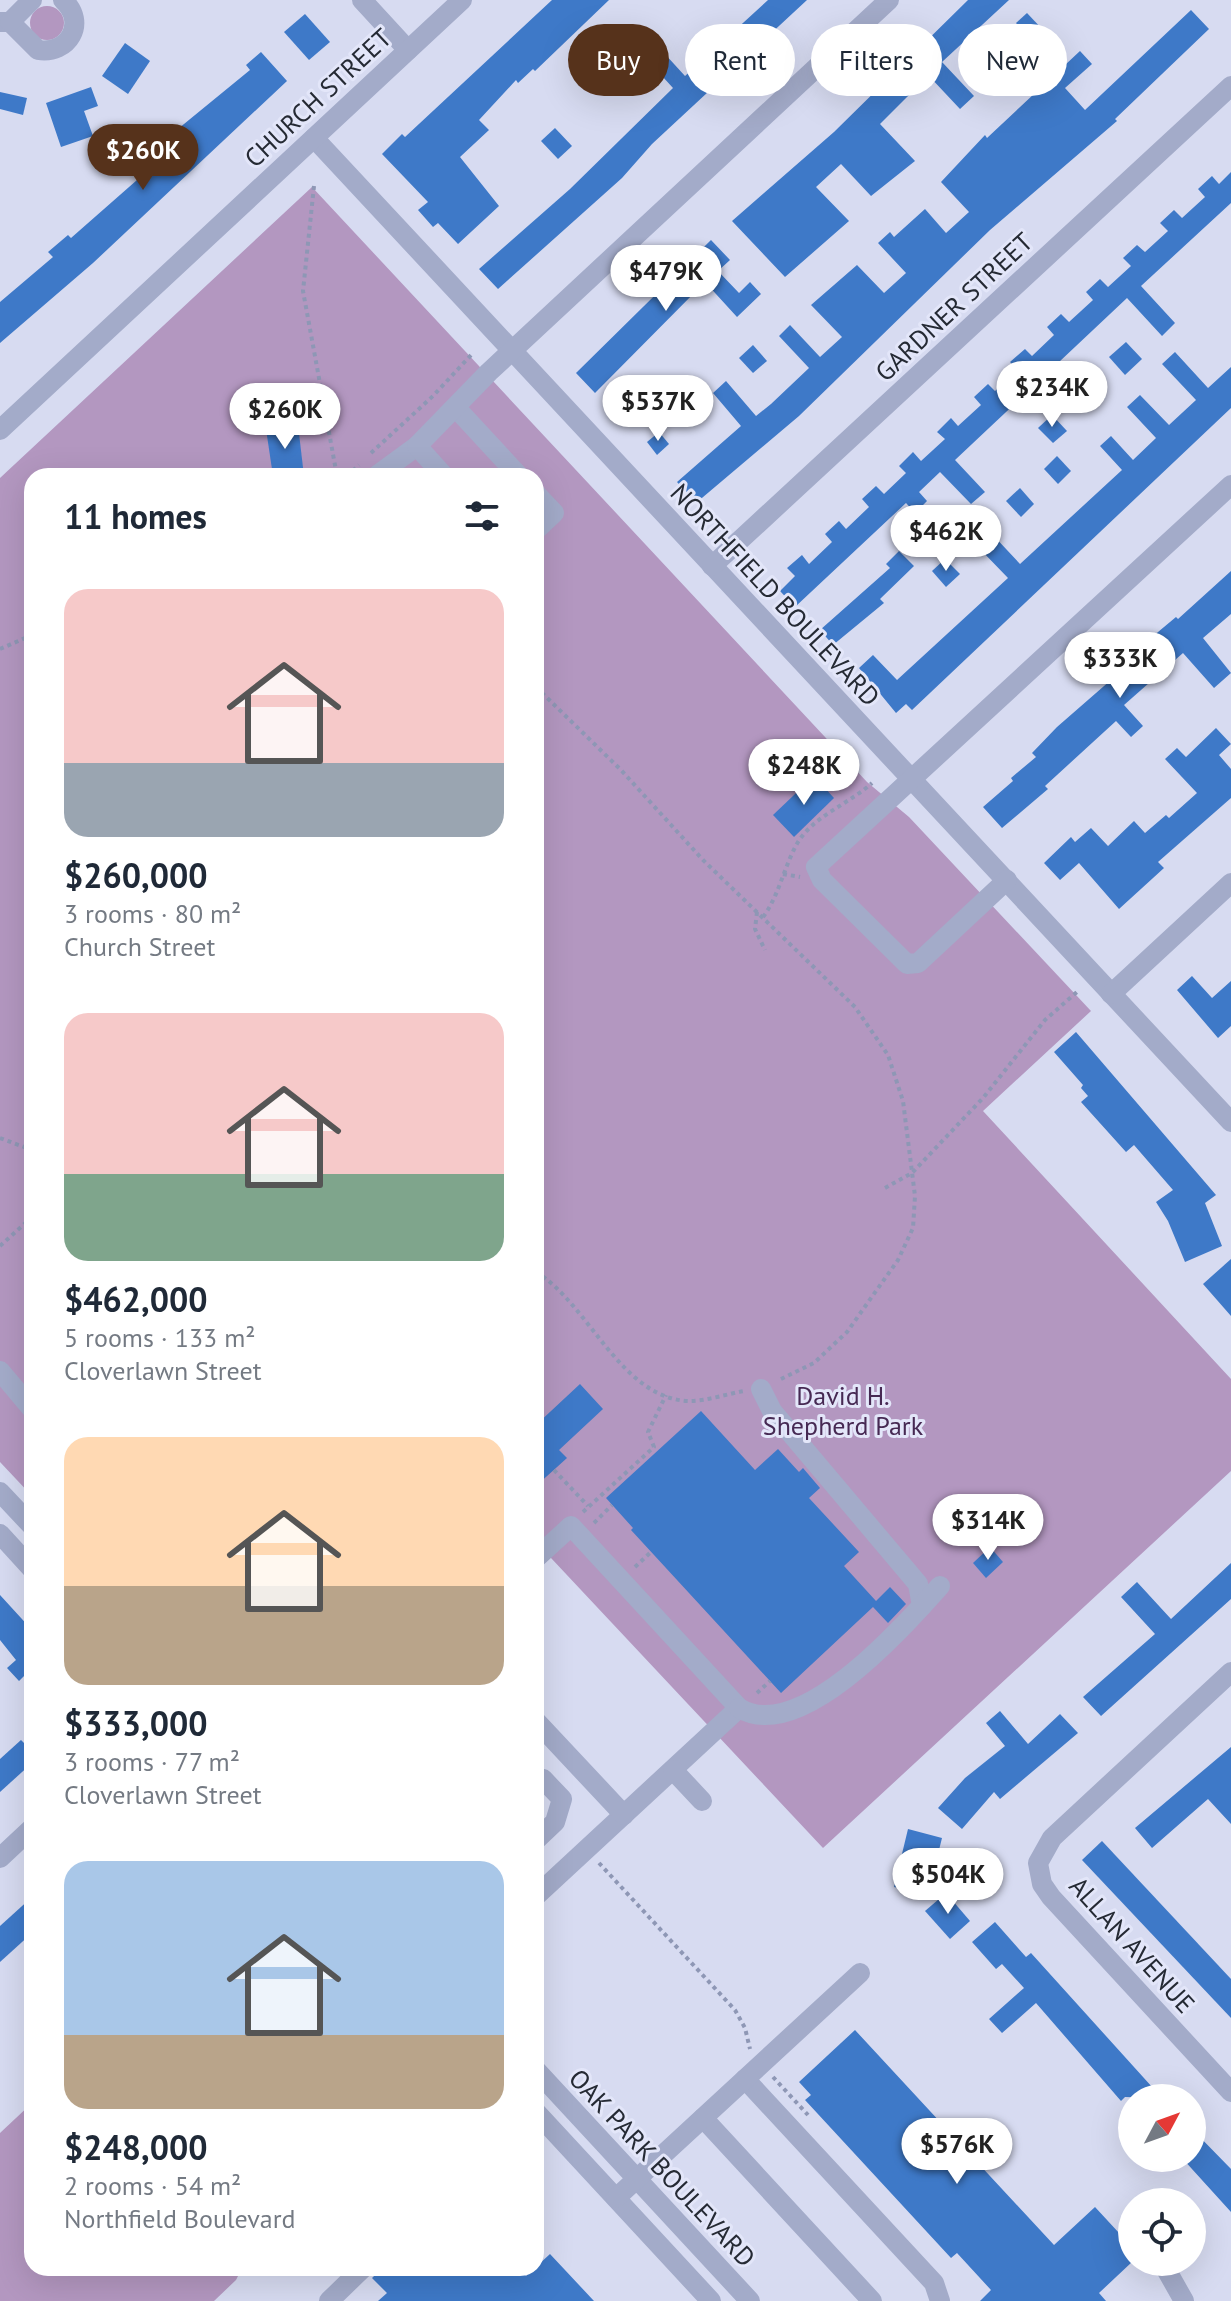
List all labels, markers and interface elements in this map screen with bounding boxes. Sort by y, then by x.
street label: CHURCH STREET [237,21,398,174]
chip: Buy [568,24,669,96]
chip: Rent [685,24,795,96]
chip: Filters [811,24,942,96]
chip: New [958,24,1067,96]
pin: $260K [87,124,199,192]
text: $260K [105,133,181,166]
street label: GARDNER STREET [868,225,1039,388]
pin: $479K [610,245,722,313]
text: $479K [628,254,704,287]
pin: $234K [996,361,1108,429]
text: $234K [1014,370,1090,403]
pin: $537K [602,375,714,443]
pin: $260K [229,383,341,451]
text: $537K [620,384,696,417]
text: $260K [247,392,323,425]
street label: NORTHFIELD BOULEVARD [664,477,887,713]
text: 11 homes [64,494,207,538]
icon: filters [460,494,504,538]
pin: $462K [890,505,1002,573]
text: $462K [908,514,984,547]
pin: $333K [1064,632,1176,700]
icon: home [212,641,356,785]
text: $333K [1082,641,1158,674]
pin: $248K [748,739,860,807]
text: $248K [766,748,842,781]
text: $260,000 [64,853,208,897]
text: 3 rooms · 80 m² [64,897,241,930]
text: Church Street [64,930,215,963]
icon: home [212,1065,356,1209]
text: $462,000 [64,1277,208,1321]
text: 5 rooms · 133 m² [64,1321,256,1354]
text: Cloverlawn Street [64,1354,262,1387]
park label: David H. Shepherd Park [763,1379,924,1442]
icon: home [212,1489,356,1633]
pin: $314K [932,1494,1044,1562]
text: $314K [950,1503,1026,1536]
text: $333,000 [64,1701,208,1745]
text: 3 rooms · 77 m² [64,1745,240,1778]
text: Cloverlawn Street [64,1778,262,1811]
pin: $504K [892,1848,1004,1916]
text: $504K [910,1857,986,1890]
street label: ALLAN AVENUE [1062,1870,1202,2020]
icon: home [212,1913,356,2057]
street label: OAK PARK BOULEVARD [562,2062,763,2273]
north arrow [1118,2084,1206,2172]
map controls [1118,2084,1206,2276]
pin: $576K [901,2118,1013,2186]
text: $248,000 [64,2125,208,2169]
text: $576K [919,2127,995,2160]
text: 2 rooms · 54 m² [64,2169,241,2202]
button: locate [1118,2188,1206,2276]
text: Northfield Boulevard [64,2202,295,2235]

